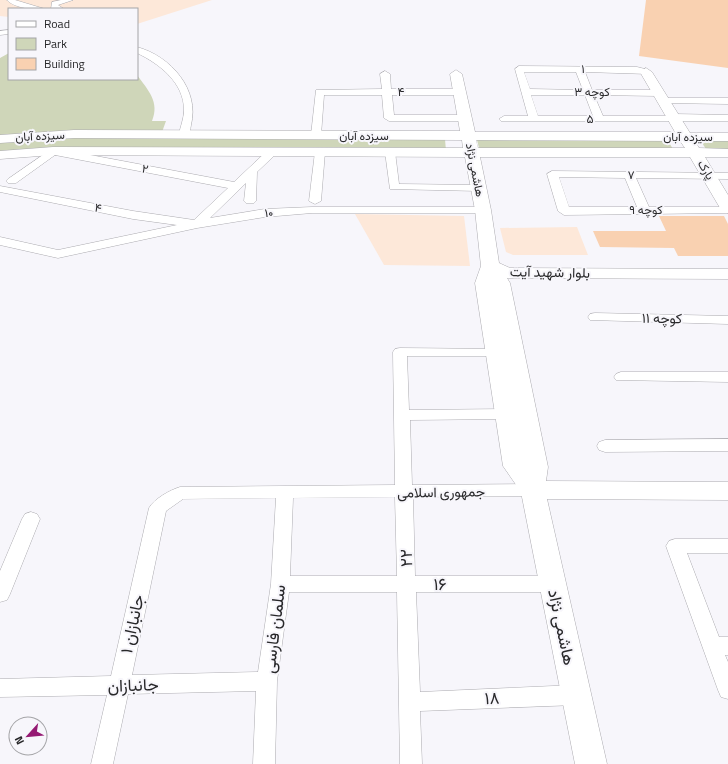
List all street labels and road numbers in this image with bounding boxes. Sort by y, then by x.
street label: ۱ [581,59,585,78]
street label: ۴ [398,82,405,101]
street label: کوچه ۳ [574,82,610,101]
street label: ۵ [586,109,594,128]
street label: سیزده آبان [15,125,65,146]
street label: سیزده آبان [339,126,389,145]
street label: سیزده آبان [663,127,713,146]
street label: هاشمی نژاد [461,141,490,198]
street label: پارک [693,156,720,184]
street label: ۲ [140,159,150,178]
street label: ۷ [627,165,635,184]
street label: ۴ [93,198,103,218]
street label: کوچه ۹ [629,200,663,219]
street label: ۱۰ [264,203,274,222]
street label: بلوار شهید آیت [510,260,590,283]
street label: کوچه ۱۱ [642,307,682,328]
street label: جمهوری اسلامی [397,480,485,503]
street label: ۲۲ [393,549,419,567]
street label: ۱۶ [433,571,447,597]
street label: سلمان فارسی [256,583,292,675]
street label: هاشمی نژاد [541,587,583,667]
street label: جانبازان ۱ [113,592,151,656]
street label: جانبازان [107,671,159,699]
street label: ۱۸ [484,685,500,711]

